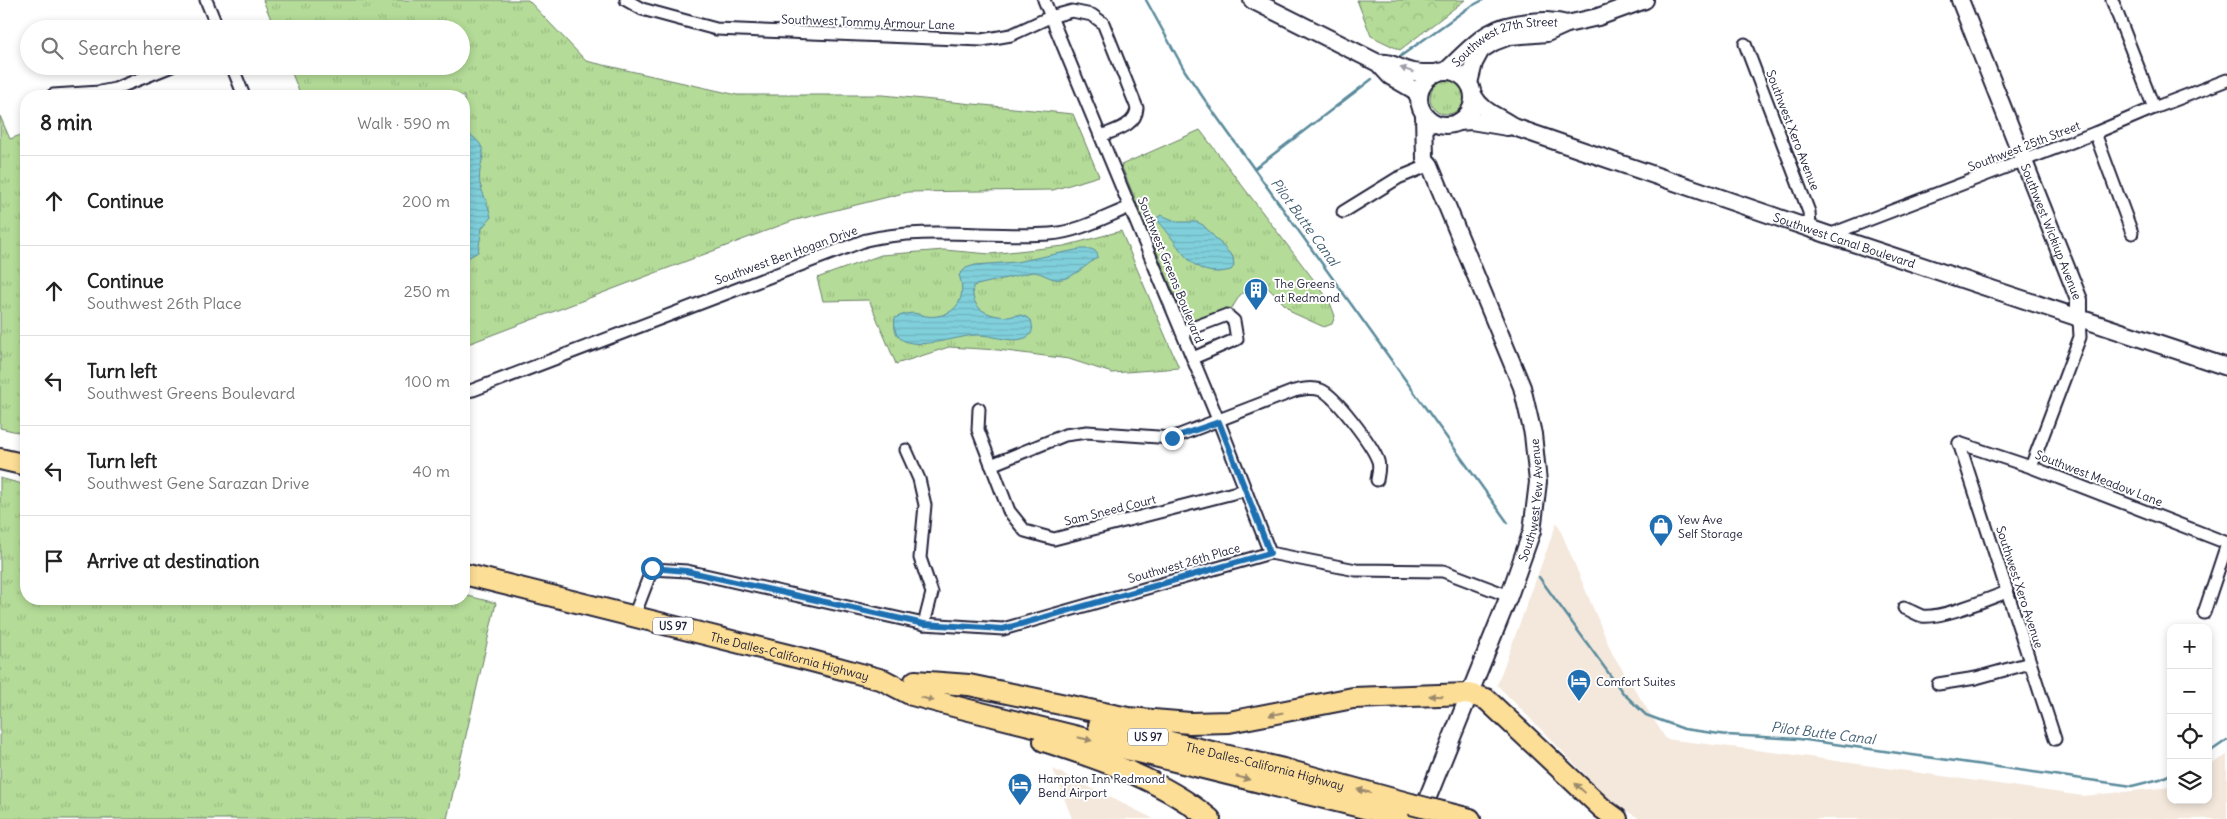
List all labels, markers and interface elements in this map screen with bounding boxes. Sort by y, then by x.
street label: Southwest Tommy Armour Lane [781,11,955,33]
street label: Southwest 27th Street [1448,14,1559,69]
search box [20,20,470,75]
icon: search [38,34,66,62]
text: Search here [78,36,181,60]
one-way arrow [1399,66,1414,74]
street label: Southwest Xero Avenue [1763,68,1823,192]
text: 8 min [40,109,92,136]
text: Walk · 590 m [357,113,450,133]
street label: Southwest 25th Street [1966,118,2082,174]
street label: Southwest Wickiup Avenue [2018,161,2086,302]
water label: Pilot Butte Canal [1267,175,1344,271]
icon: ahead [40,187,68,215]
text: Continue [87,189,164,213]
text: 200 m [402,191,450,211]
street label: Southwest Greens Boulevard [1135,195,1207,345]
street label: Southwest Canal Boulevard [1772,209,1917,271]
street label: Southwest Ben Hogan Drive [713,222,859,288]
text: Continue [87,269,164,293]
place label: The Greens at Redmond [1274,276,1340,305]
icon: ahead [40,277,68,305]
building icon: The Greens at Redmond [1243,277,1269,311]
text: 250 m [404,281,450,301]
text: Southwest 26th Place [87,293,242,313]
text: Turn left [87,359,157,383]
icon: left [40,367,68,395]
text: 100 m [405,371,450,391]
text: Southwest Greens Boulevard [87,383,295,403]
route end [1161,427,1184,450]
street label: Southwest Yew Avenue [1514,438,1546,563]
street label: Southwest Meadow Lane [2033,447,2165,509]
text: Turn left [87,449,157,473]
icon: left [40,457,68,485]
text: 40 m [412,461,450,481]
text: Southwest Gene Sarazan Drive [87,473,309,493]
street label: Sam Sneed Court [1063,491,1157,529]
place label: Yew Ave Self Storage [1678,512,1743,541]
shop icon: Yew Ave Self Storage [1648,513,1674,547]
street label: Southwest Xero Avenue [1993,524,2047,650]
street label: Southwest 26th Place [1126,540,1242,586]
icon: arrive [40,547,68,575]
text: Arrive at destination [87,549,260,573]
route start [641,557,664,580]
road number: US 97 [653,618,693,634]
map controls [2167,624,2212,804]
button: + [2167,624,2212,669]
street label: The Dalles-California Highway [709,628,871,683]
hotel icon: Comfort Suites [1566,668,1592,702]
button: − [2167,669,2212,714]
place label: Comfort Suites [1596,674,1676,689]
one-way arrow [1428,692,1444,700]
one-way arrow [920,695,935,703]
one-way arrow [1268,710,1283,718]
button: locate [2167,714,2212,759]
water label: Pilot Butte Canal [1770,718,1878,749]
road number: US 97 [1128,729,1168,746]
one-way arrow [1077,735,1092,743]
street label: The Dalles-California Highway [1184,739,1346,793]
button: layers [2167,759,2212,804]
place label: Hampton Inn Redmond Bend Airport [1038,771,1165,800]
hotel icon: Hampton Inn Redmond Bend Airport [1007,772,1033,806]
one-way arrow [1235,774,1250,782]
one-way arrow [1575,782,1587,794]
one-way arrow [1356,787,1371,795]

